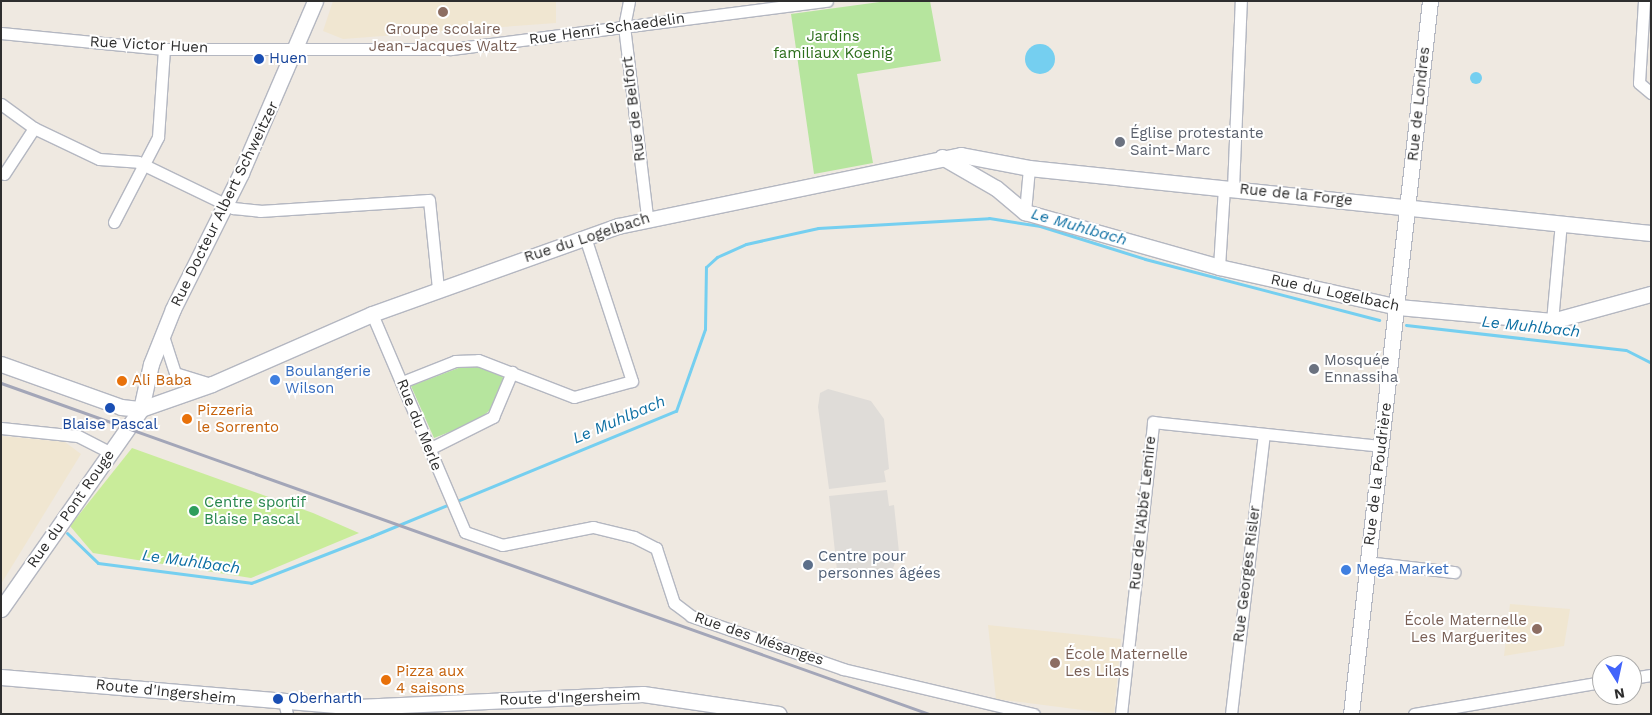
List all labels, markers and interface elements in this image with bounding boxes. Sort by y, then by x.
marker: Groupe scolaire Jean-Jacques Waltz [437,6,449,18]
street label: Rue Henri Schaedelin [528,9,686,49]
place label: Groupe scolaire Jean-Jacques Waltz [369,20,517,55]
park label: Jardins familiaux Koenig [773,27,893,62]
street label: Rue Victor Huen [89,33,209,57]
street label: Rue de Londres [1404,46,1434,162]
place label: Huen [269,50,307,68]
marker: Huen [253,53,265,65]
street label: Rue de Belfort [619,55,649,163]
street label: Rue Docteur Albert Schweitzer [167,98,283,310]
place label: Église protestante Saint-Marc [1130,124,1264,159]
marker: Église protestante Saint-Marc [1114,136,1126,148]
street label: Rue de la Forge [1238,180,1354,210]
water label: Le Muhlbach [1029,204,1129,250]
street label: Rue du Logelbach [522,209,652,267]
street label: Rue du Logelbach [1269,271,1401,315]
water label: Le Muhlbach [1481,312,1581,342]
place label: Mosquée Ennassiha [1324,351,1398,386]
place label: Boulangerie Wilson [285,362,371,397]
marker: Mosquée Ennassiha [1308,363,1320,375]
place label: Ali Baba [132,372,192,390]
marker: Boulangerie Wilson [269,374,281,386]
marker: Ali Baba [116,375,128,387]
street label: Rue du Merle [392,377,446,473]
water label: Le Muhlbach [570,392,668,448]
place label: Pizzeria le Sorrento [197,401,279,436]
street label: Rue de la Poudrière [1360,401,1396,547]
marker: Blaise Pascal [104,402,116,414]
marker: Pizzeria le Sorrento [181,413,193,425]
place label: Blaise Pascal [62,416,158,434]
street label: Rue de l'Abbé Lemire [1126,435,1160,591]
street label: Rue du Pont Rouge [24,447,118,571]
place label: Centre sportif Blaise Pascal [204,493,306,528]
street label: Rue Georges Risler [1230,504,1264,644]
marker: Centre sportif Blaise Pascal [188,505,200,517]
water label: Le Muhlbach [141,546,241,578]
place label: Centre pour personnes âgées [818,547,941,582]
marker: Centre pour personnes âgées [802,559,814,571]
place label: Mega Market [1356,561,1449,579]
marker: Mega Market [1340,564,1352,576]
street label: Rue des Mésanges [692,608,826,670]
place label: École Maternelle Les Marguerites [1404,611,1527,646]
marker: École Maternelle Les Marguerites [1531,623,1543,635]
place label: École Maternelle Les Lilas [1065,645,1188,680]
north arrow [1592,655,1642,705]
marker: École Maternelle Les Lilas [1049,657,1061,669]
place label: Pizza aux 4 saisons [396,662,465,697]
marker: Pizza aux 4 saisons [380,674,392,686]
street label: Route d'Ingersheim [95,676,237,708]
text: N [1613,685,1626,703]
street label: Route d'Ingersheim [499,687,641,709]
place label: Oberharth [288,690,362,708]
marker: Oberharth [272,693,284,705]

